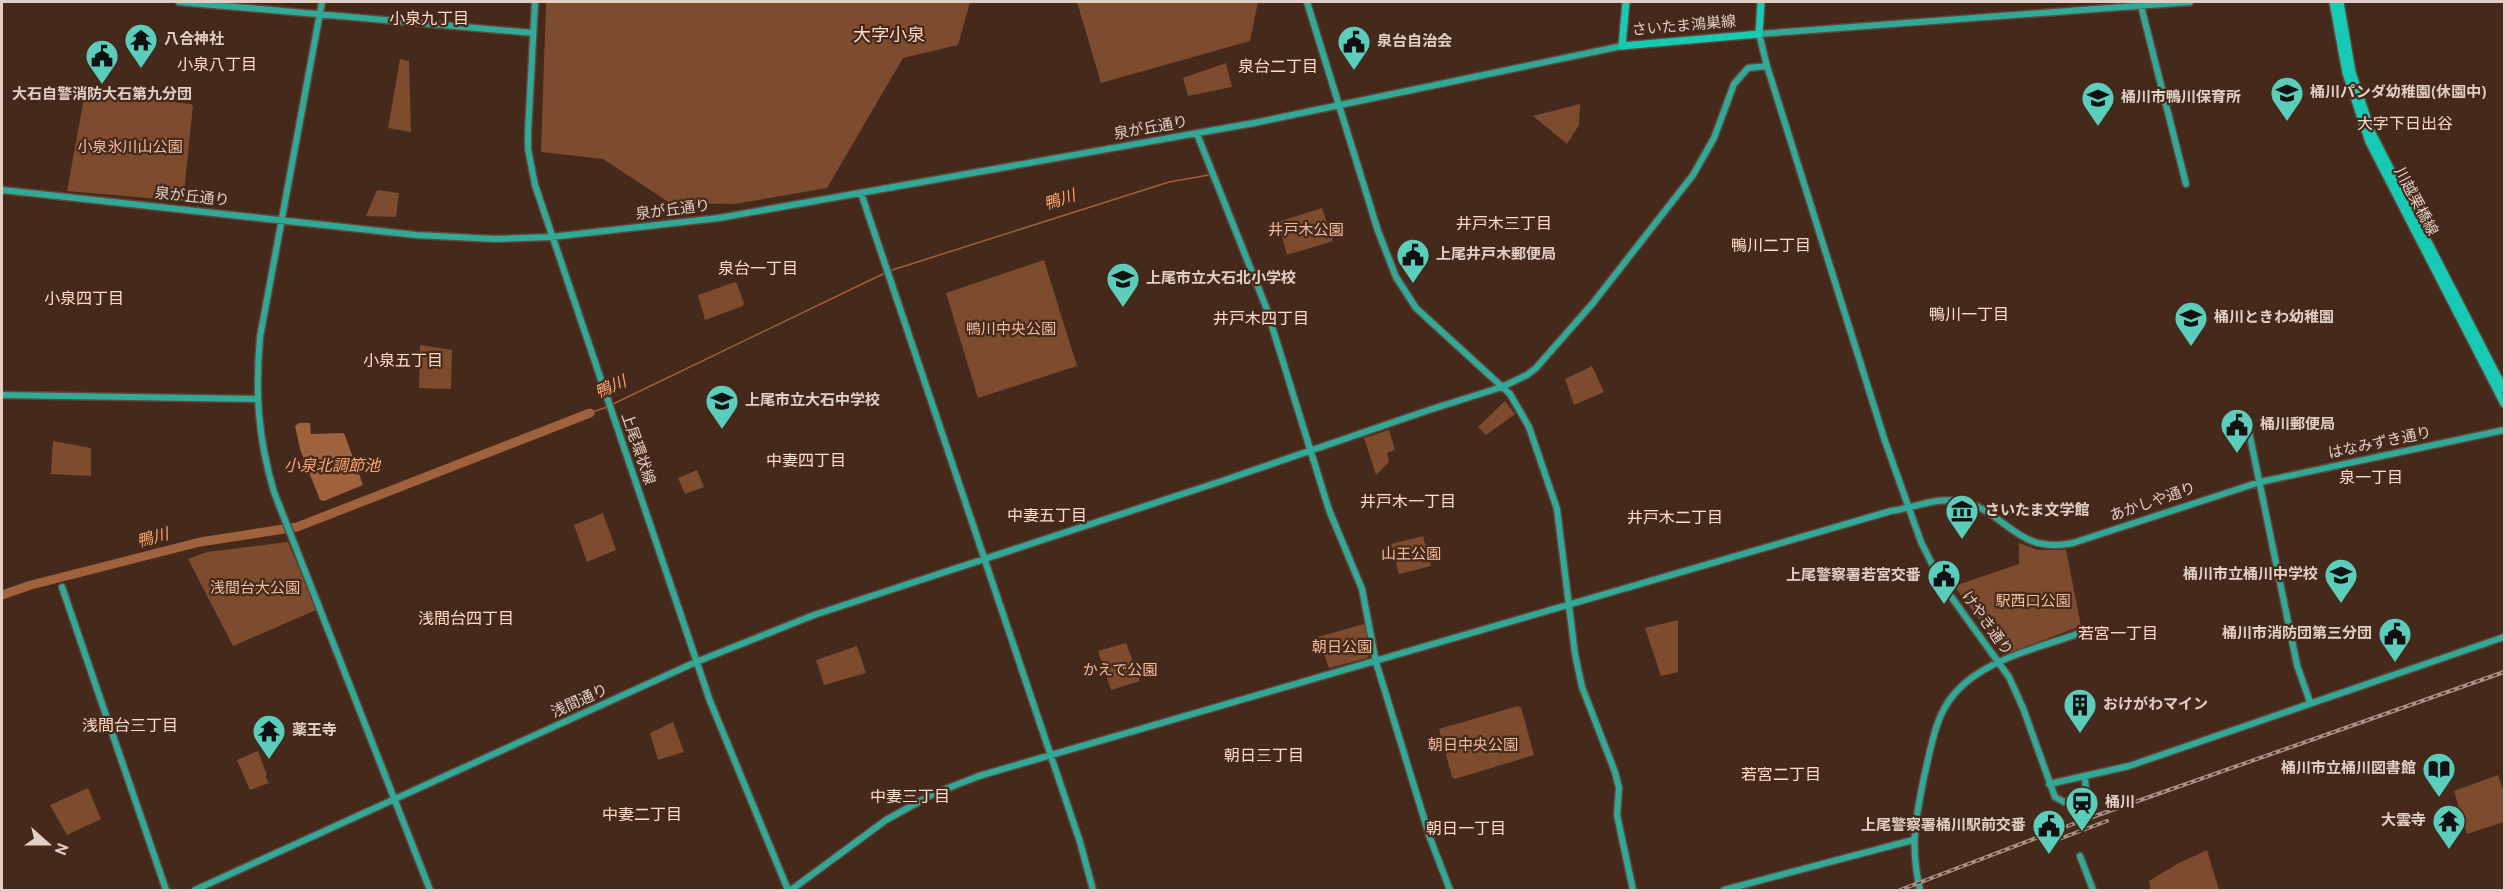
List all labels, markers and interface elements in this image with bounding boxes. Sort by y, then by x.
district label: 小泉九丁目 [389,10,469,30]
street label: さいたま鴻巣線 [1631,13,1737,41]
temple icon: 八合神社 [123,22,159,69]
public building icon: 泉台自治会 [1336,24,1372,71]
district label: 大字小泉 [853,25,925,48]
place label: 八合神社 [164,30,224,50]
place label: 泉台自治会 [1377,33,1452,52]
public building icon: 大石自警消防大石第九分団 [84,38,120,85]
district label: 小泉八丁目 [177,56,257,76]
district label: 泉台二丁目 [1238,58,1318,78]
school or university icon: 桶川パンダ幼稚園(休園中) [2269,75,2305,122]
school or university icon: 桶川市鴨川保育所 [2080,80,2116,127]
place label: 桶川パンダ幼稚園(休園中) [2310,83,2487,103]
place label: 大石自警消防大石第九分団 [12,86,192,105]
place label: 桶川市鴨川保育所 [2121,89,2241,108]
street label: 泉が丘通り [1112,113,1190,145]
district label: 大字下日出谷 [2357,115,2453,135]
park label: 小泉氷川山公園 [77,139,183,158]
street label: 川越栗橋線 [2389,164,2441,240]
street label: 泉が丘通り [154,185,230,211]
water label: 鴨川 [1042,186,1080,215]
street label: 泉が丘通り [635,197,711,225]
district label: 井戸木三丁目 [1456,215,1552,235]
park label: 井戸木公園 [1268,221,1344,241]
public building icon: 上尾井戸木郵便局 [1395,237,1431,284]
district label: 鴨川二丁目 [1731,237,1811,257]
place label: 上尾井戸木郵便局 [1436,245,1556,265]
district label: 泉台一丁目 [718,260,798,280]
school or university icon: 上尾市立大石北小学校 [1105,261,1141,308]
place label: 上尾市立大石北小学校 [1146,270,1296,289]
district label: 小泉四丁目 [44,290,124,310]
school or university icon: 桶川ときわ幼稚園 [2173,300,2209,347]
district label: 鴨川一丁目 [1929,306,2009,326]
place label: 桶川ときわ幼稚園 [2214,309,2334,328]
district label: 井戸木四丁目 [1213,310,1309,330]
park label: 鴨川中央公園 [966,321,1056,340]
district label: 小泉五丁目 [363,352,443,372]
water label: 鴨川 [592,372,632,404]
school or university icon: 上尾市立大石中学校 [704,383,740,430]
place label: 上尾市立大石中学校 [745,392,880,411]
public building icon: 桶川郵便局 [2219,407,2255,454]
street label: 上尾環状線 [616,410,659,488]
place label: 桶川郵便局 [2260,416,2335,435]
street label: はなみずき通り [2327,424,2433,464]
district label: 中妻四丁目 [766,452,846,472]
water label: 小泉北調節池 [284,457,382,477]
district label: 泉一丁目 [2339,469,2403,489]
street label: あかしや通り [2107,479,2199,527]
district label: 井戸木一丁目 [1360,493,1456,513]
museum icon: さいたま文学館 [1944,493,1980,540]
place label: さいたま文学館 [1985,502,2090,521]
district label: 中妻五丁目 [1007,507,1087,527]
district label: 井戸木二丁目 [1627,509,1723,529]
water label: 鴨川 [135,525,173,553]
park label: 山王公園 [1381,546,1441,565]
school or university icon: 桶川市立桶川中学校 [2323,557,2359,604]
public building icon: 上尾警察署若宮交番 [1926,558,1962,605]
place label: 桶川市立桶川中学校 [2183,566,2318,585]
place label: 上尾警察署若宮交番 [1786,567,1921,586]
park label: 浅間台大公園 [210,579,300,599]
street label: けやき通り [1956,588,2016,660]
park label: 駅西口公園 [1995,593,2071,612]
district label: 浅間台四丁目 [418,610,514,630]
public building icon: 桶川市消防団第三分団 [2377,616,2413,663]
district label: 若宮一丁目 [2078,625,2158,645]
place label: 桶川市消防団第三分団 [2222,625,2372,644]
park label: 朝日公園 [1312,639,1372,658]
park label: かえで公園 [1083,662,1157,681]
street label: 浅間通り [548,680,611,723]
building icon: おけがわマイン [2062,687,2098,734]
place label: おけがわマイン [2103,696,2208,715]
temple icon: 薬王寺 [251,713,287,760]
district label: 浅間台三丁目 [82,717,178,737]
place label: 薬王寺 [292,722,337,741]
park label: 朝日中央公園 [1428,737,1518,756]
district label: 朝日三丁目 [1224,747,1304,767]
library icon: 桶川市立桶川図書館 [2421,751,2457,798]
place label: 桶川市立桶川図書館 [2281,760,2416,779]
district label: 若宮二丁目 [1741,766,1821,786]
station icon: 桶川 [2064,785,2100,832]
district label: 中妻三丁目 [870,788,950,808]
place label: 桶川 [2105,794,2135,813]
temple icon: 大雲寺 [2431,803,2467,850]
district label: 中妻二丁目 [602,806,682,826]
public building icon: 上尾警察署桶川駅前交番 [2031,808,2067,855]
place label: 大雲寺 [2381,812,2426,831]
north arrow [18,814,78,874]
place label: 上尾警察署桶川駅前交番 [1861,816,2026,836]
district label: 朝日一丁目 [1426,820,1506,840]
text: N [49,840,72,858]

